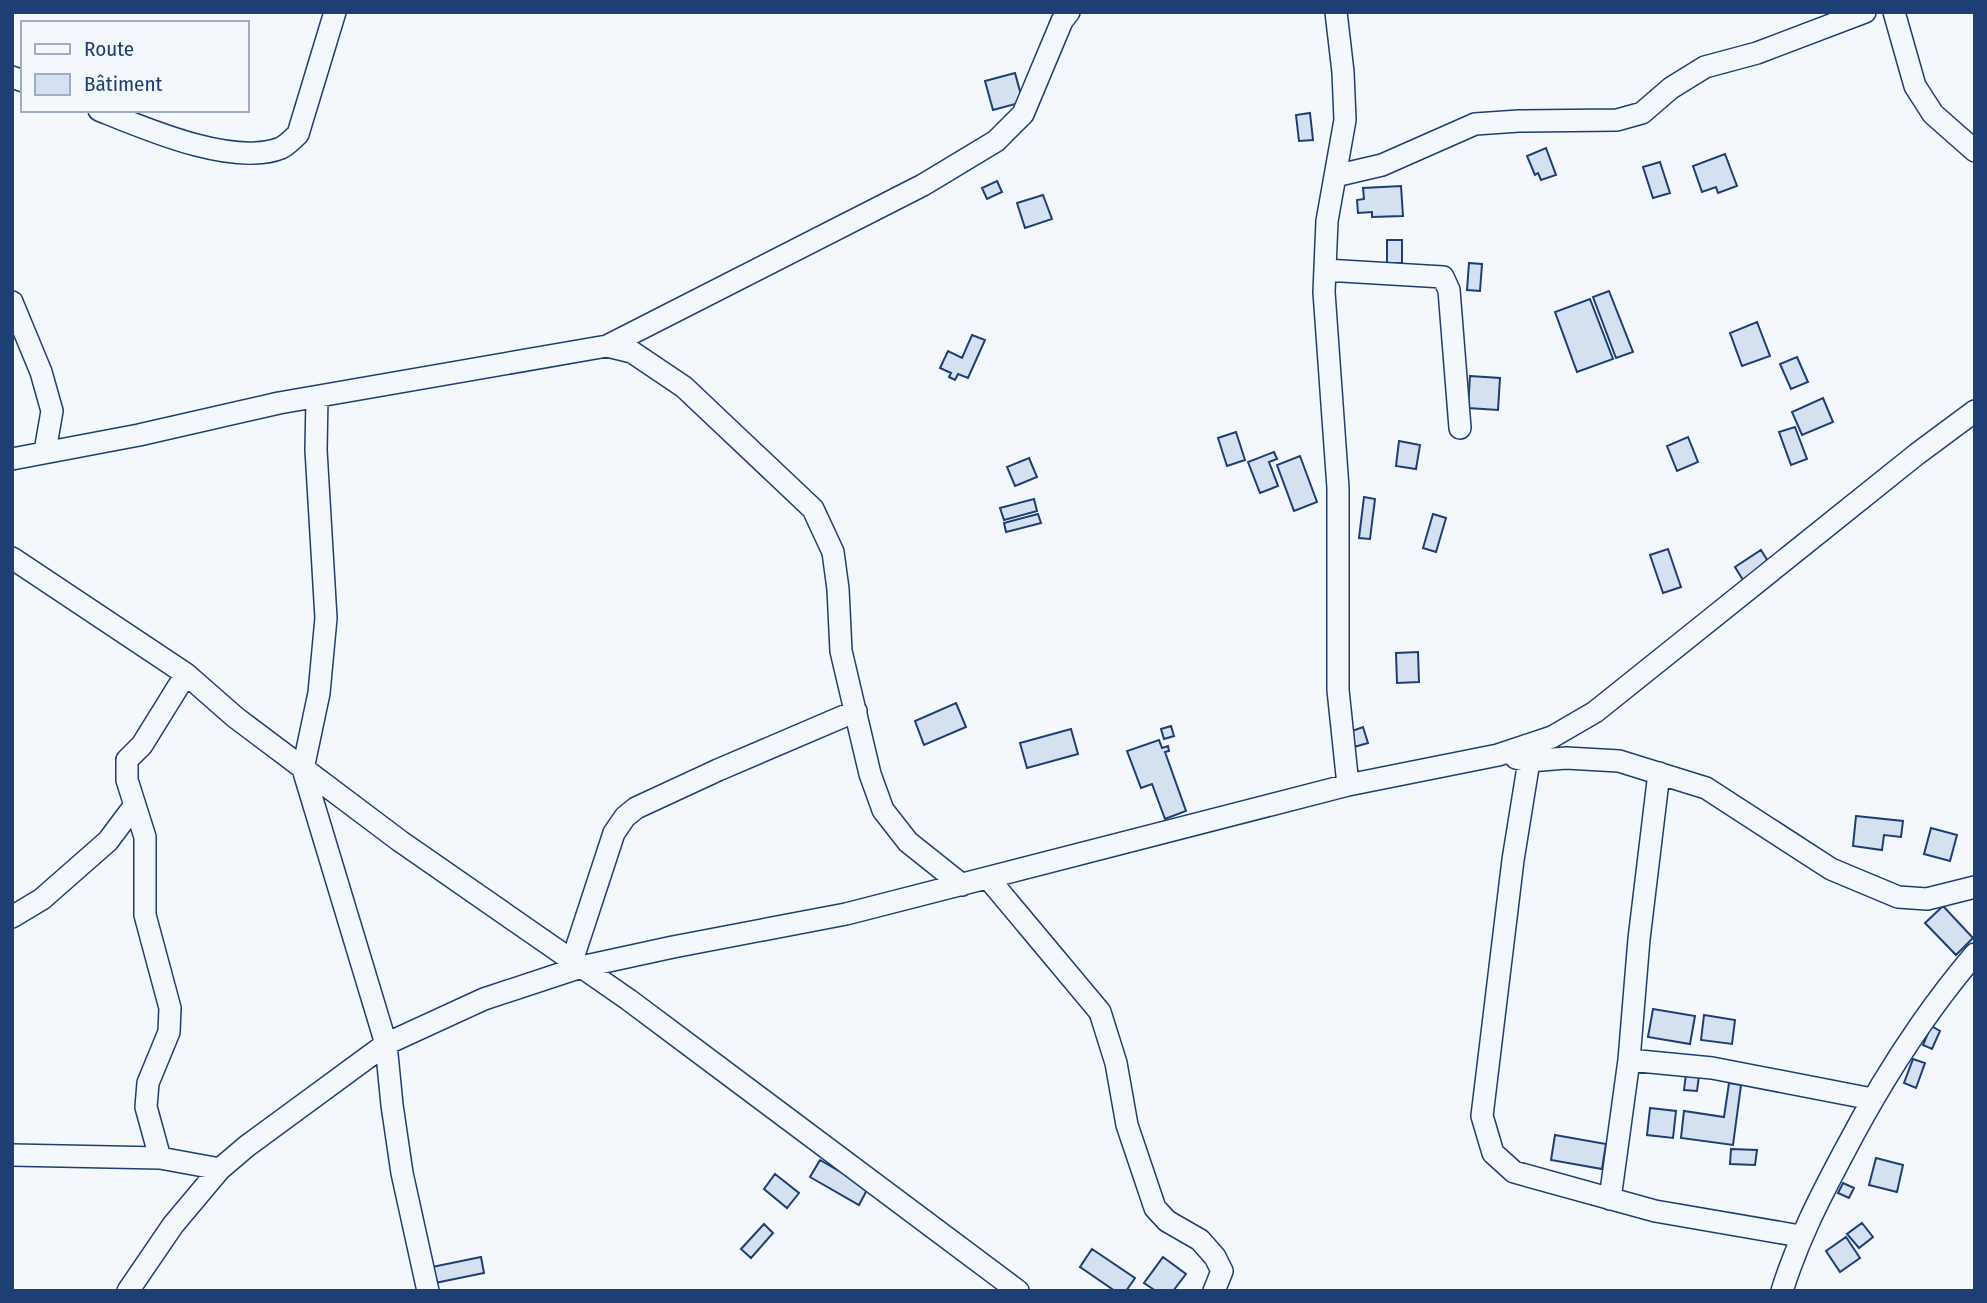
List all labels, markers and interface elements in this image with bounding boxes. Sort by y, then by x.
legend [21,21,248,112]
text: Route [84,36,134,62]
text: Bâtiment [84,71,163,97]

